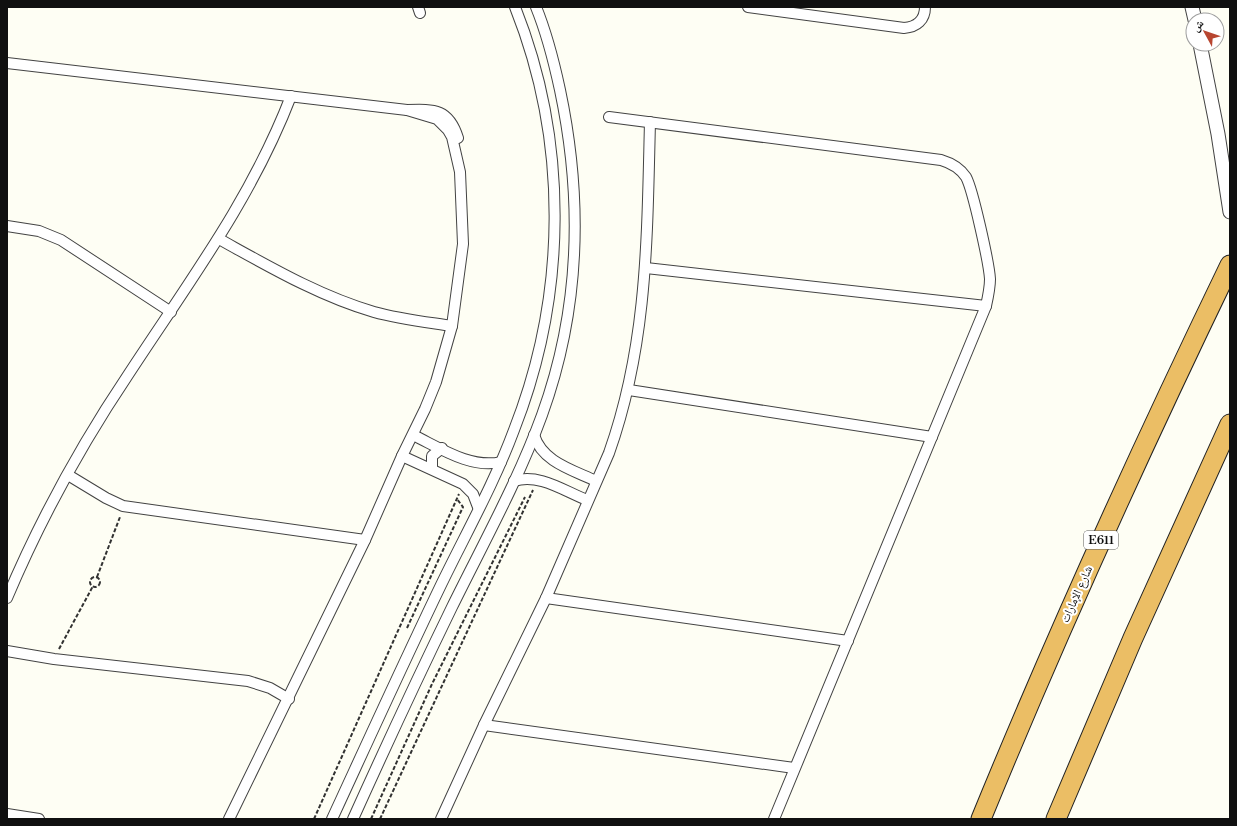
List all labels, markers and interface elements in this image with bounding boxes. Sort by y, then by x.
north arrow [1185,12,1225,52]
text: ش [1188,16,1207,35]
road number: E611 [1084,531,1118,549]
street label: شارع الإمارات [1057,563,1096,625]

